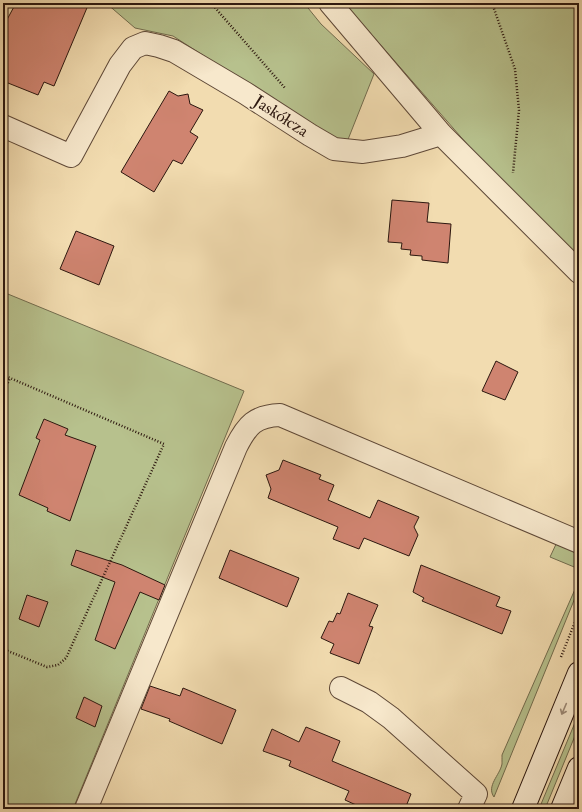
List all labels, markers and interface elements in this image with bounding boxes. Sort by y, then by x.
street label: Jaskółcza [248,90,313,143]
one-way arrow [560,703,567,715]

